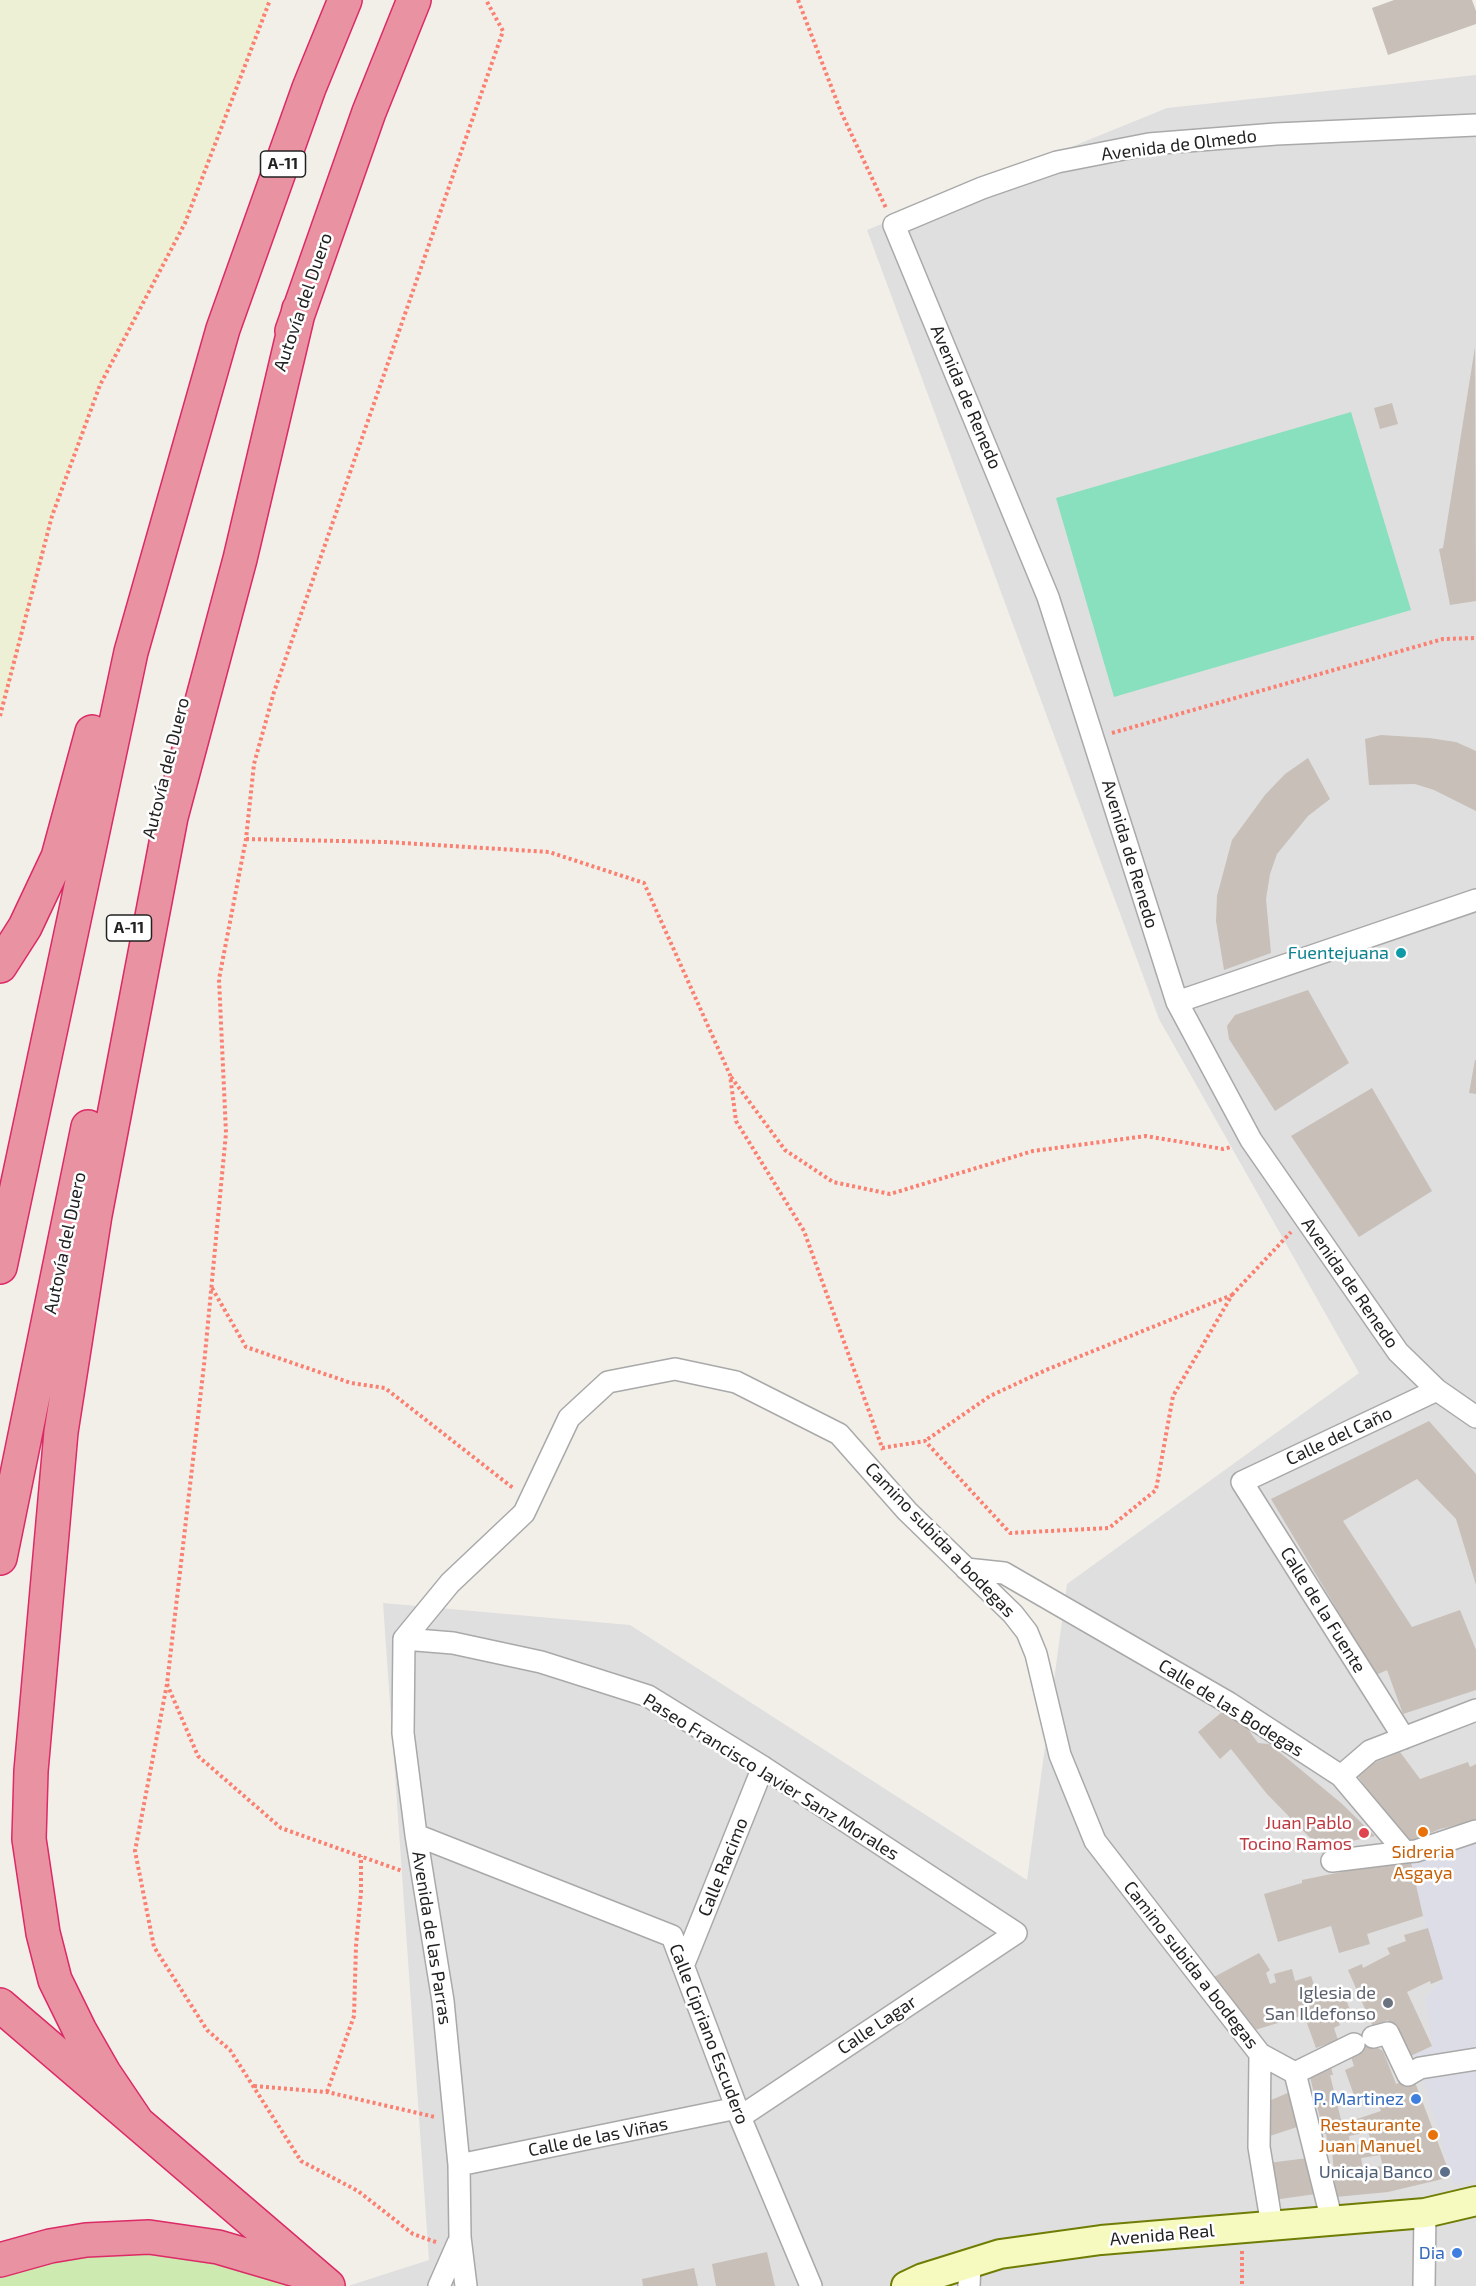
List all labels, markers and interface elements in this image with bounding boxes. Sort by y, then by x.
street label: Avenida de Olmedo [1100,125,1258,165]
road number: A-11 [260,151,306,177]
street label: Autovía del Duero [269,230,337,374]
street label: Avenida de Renedo [926,322,1006,472]
street label: Autovía del Duero [138,695,194,841]
street label: Avenida de Renedo [1097,777,1163,931]
road number: A-11 [106,915,152,941]
place label: Fuentejuana [1288,942,1389,964]
marker: Fuentejuana [1394,946,1408,960]
street label: Autovía del Duero [39,1170,91,1316]
street label: Avenida de Renedo [1297,1214,1403,1352]
street label: Calle del Caño [1282,1402,1396,1470]
street label: Camino subida a bodegas [860,1458,1020,1622]
street label: Calle de la Fuente [1276,1543,1370,1677]
street label: Calle de las Bodegas [1154,1655,1308,1761]
street label: Paseo Francisco Javier Sanz Morales [639,1689,903,1865]
place label: Juan Pablo Tocino Ramos [1239,1812,1352,1854]
street label: Calle Racimo [693,1814,753,1920]
marker: Sidreria Asgaya [1416,1825,1430,1839]
marker: Juan Pablo Tocino Ramos [1357,1826,1371,1840]
place label: Sidreria Asgaya [1391,1841,1455,1884]
street label: Avenida de las Parras [408,1850,456,2026]
street label: Camino subida a bodegas [1119,1877,1263,2053]
street label: Calle Cipriano Escudero [665,1941,753,2127]
place label: Iglesia de San Ildefonso [1265,1982,1376,2024]
street label: Calle Lagar [833,1991,921,2059]
marker: Iglesia de San Ildefonso [1381,1996,1395,2010]
place label: P. Martinez [1313,2088,1404,2110]
marker: P. Martinez [1409,2092,1423,2106]
street label: Calle de las Viñas [526,2113,670,2161]
place label: Restaurante Juan Manuel [1319,2114,1421,2156]
marker: Restaurante Juan Manuel [1426,2128,1440,2142]
place label: Unicaja Banco [1319,2161,1433,2183]
marker: Unicaja Banco [1438,2165,1452,2179]
street label: Avenida Real [1109,2220,1215,2250]
place label: Dia [1419,2242,1445,2264]
marker: Dia [1450,2246,1464,2260]

